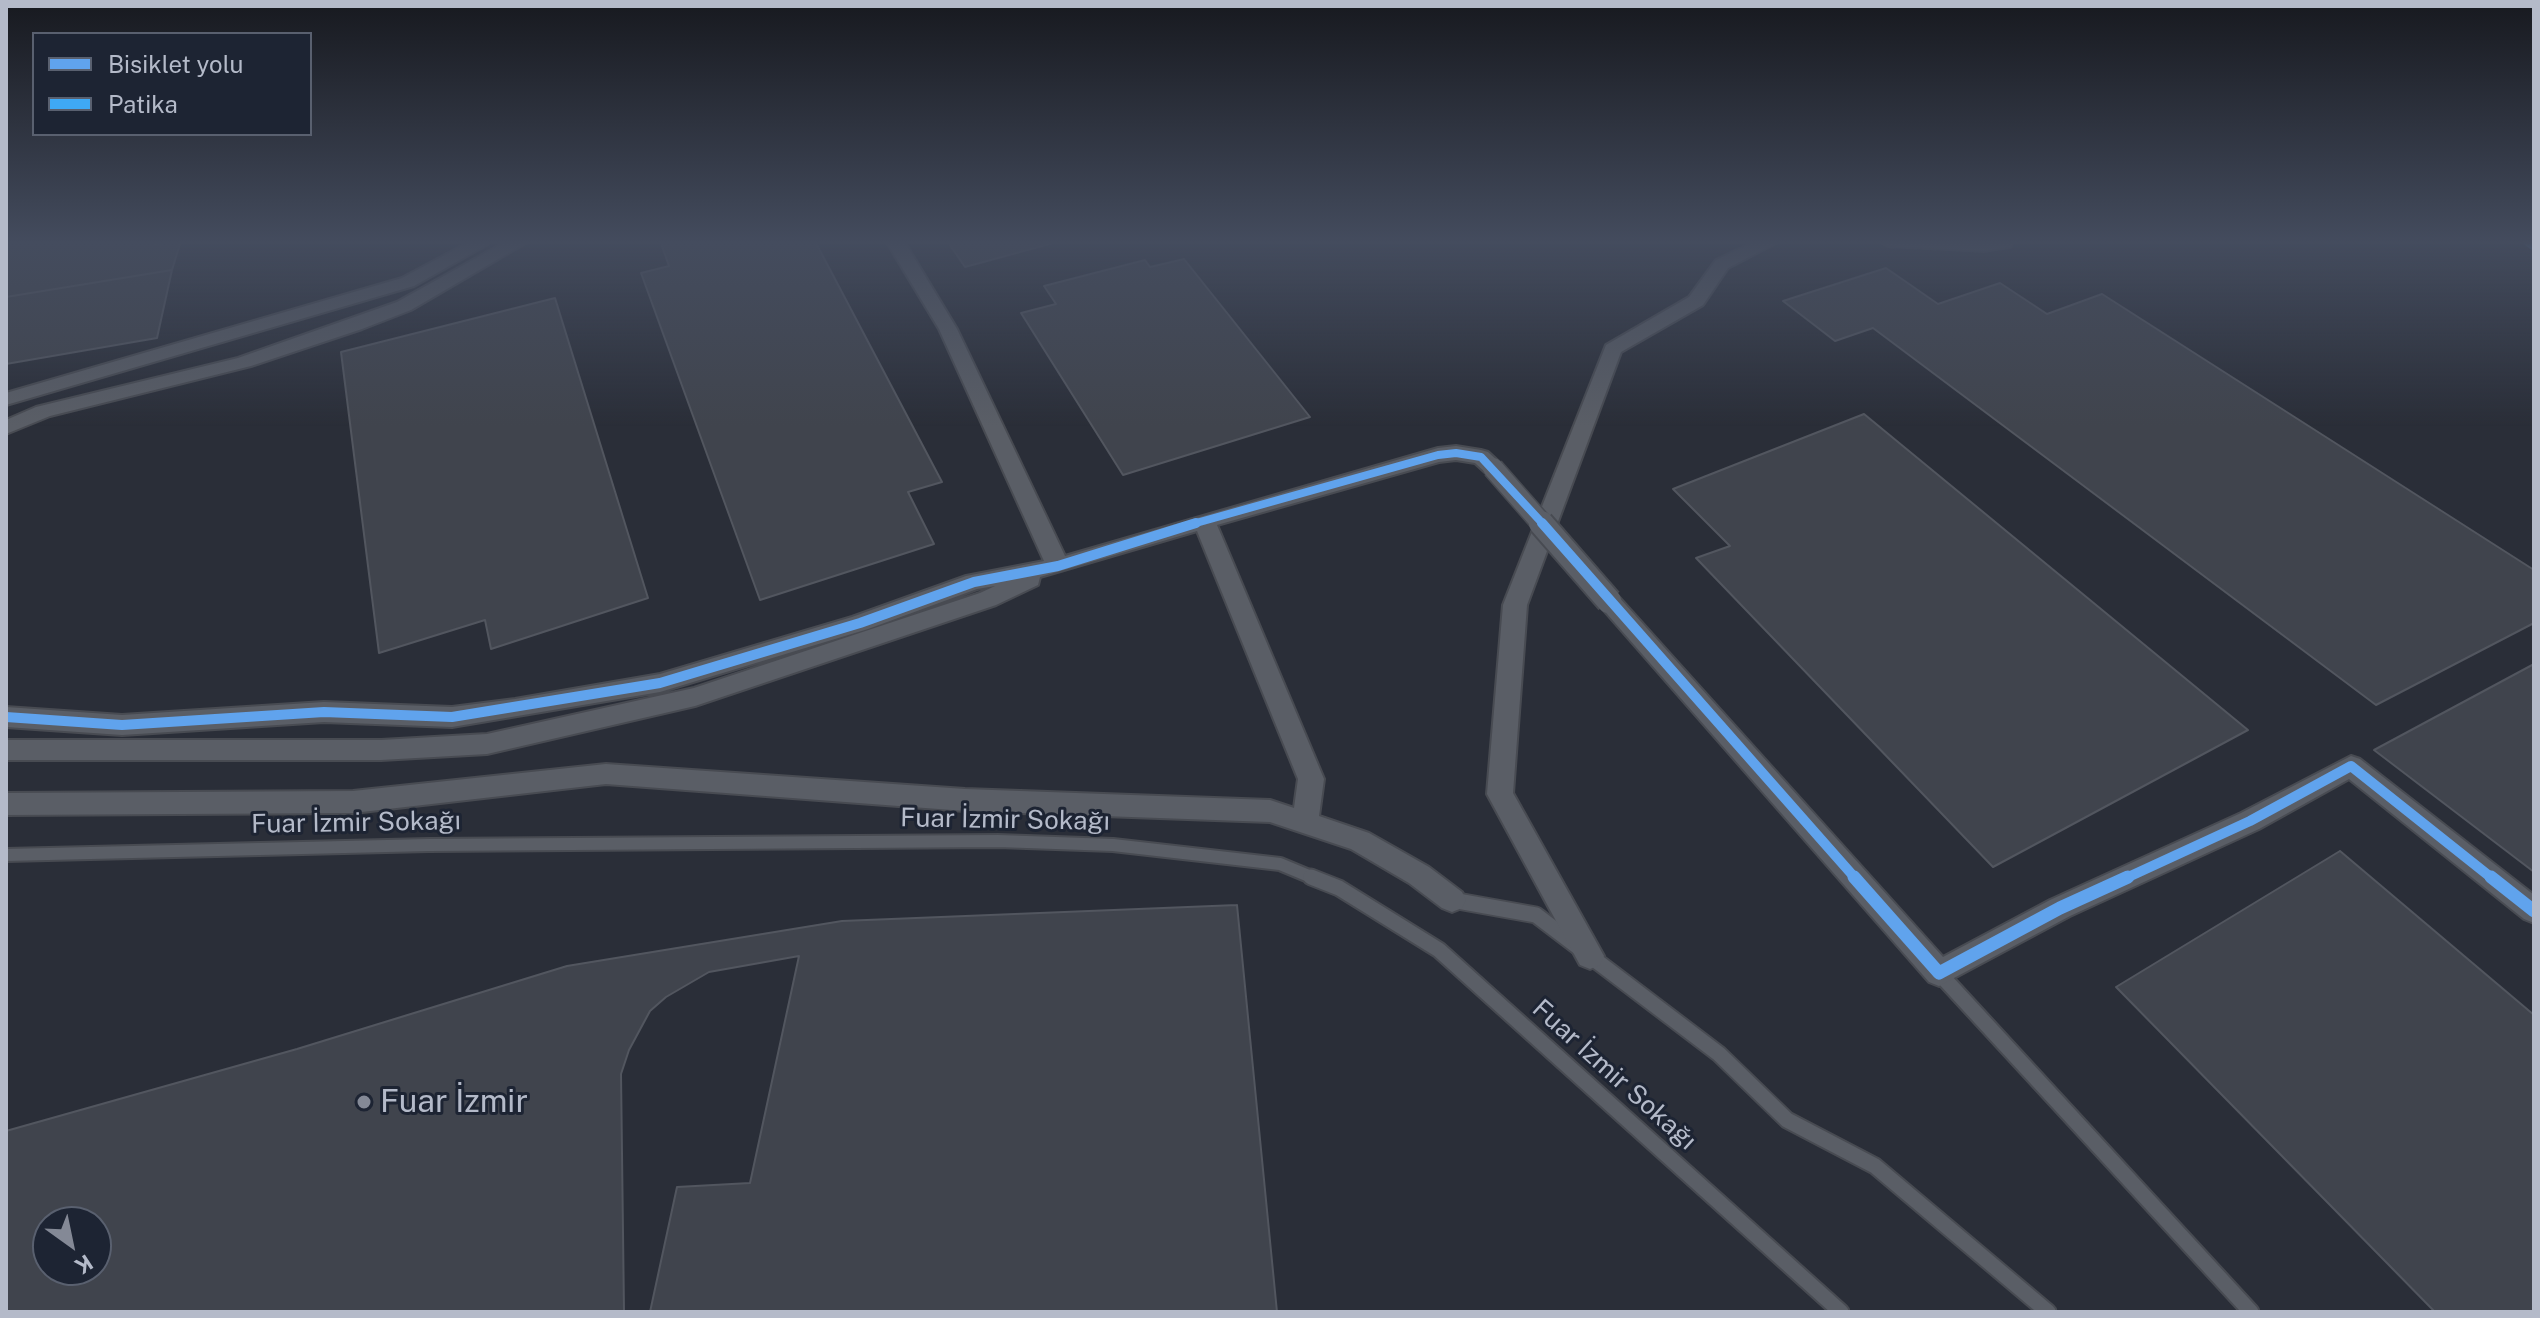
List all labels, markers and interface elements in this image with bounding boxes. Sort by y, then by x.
legend [32,32,312,136]
text: Bisiklet yolu [108,50,243,78]
text: Patika [108,90,178,118]
street label: Fuar İzmir Sokağı [900,803,1110,837]
street label: Fuar İzmir Sokağı [251,806,461,840]
street label: Fuar İzmir Sokağı [1526,993,1702,1157]
place label: Fuar İzmir [380,1083,528,1121]
marker: Fuar İzmir [355,1093,373,1111]
north arrow [32,1206,112,1286]
text: K [70,1249,98,1280]

